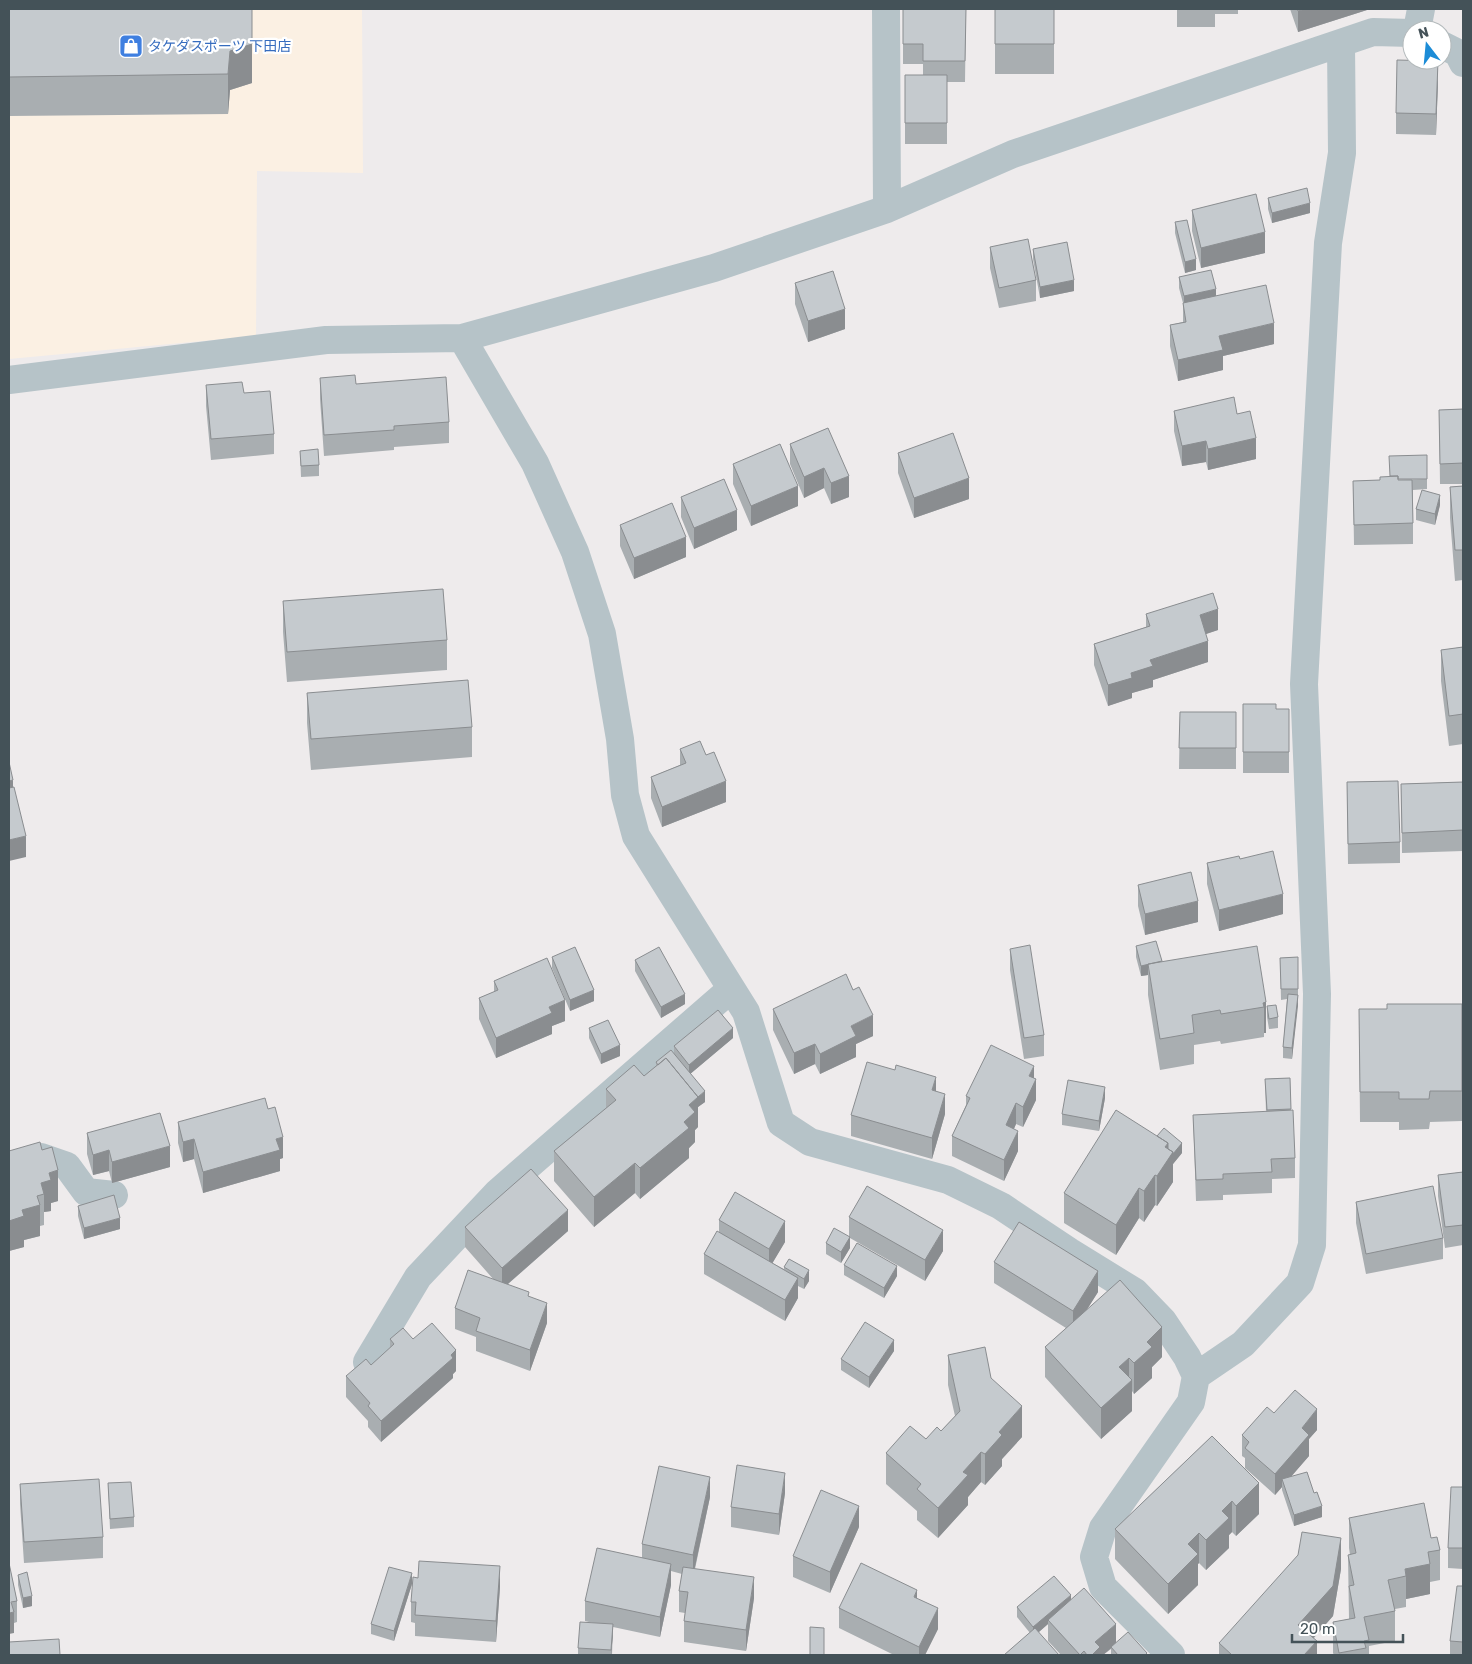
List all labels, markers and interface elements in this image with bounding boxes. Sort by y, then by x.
north arrow [1402,20,1452,70]
text: N [1416,23,1431,43]
shop icon: タケダスポーツ 下田店 [118,33,144,59]
place label: タケダスポーツ 下田店 [148,38,291,55]
scale bar [1292,1612,1403,1644]
text: 20 m [1300,1620,1335,1638]

